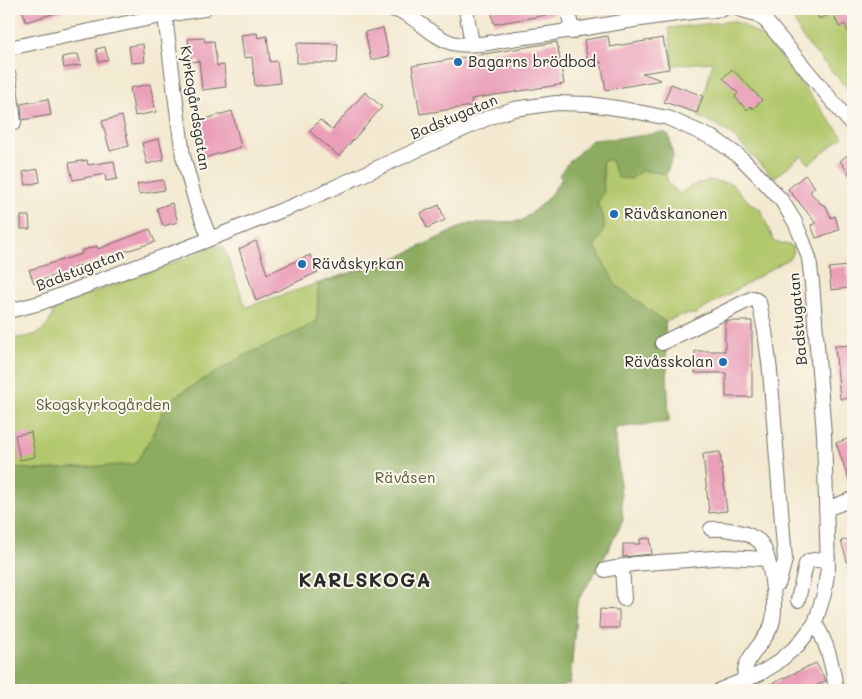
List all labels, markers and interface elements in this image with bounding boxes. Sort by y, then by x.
street label: Kyrkogårdsgatan [176,44,216,172]
place label: Bagarns brödbod [468,51,596,71]
marker: Bagarns brödbod [452,56,464,68]
street label: Badstugatan [407,89,500,143]
place label: Rävåskanonen [624,203,727,223]
marker: Rävåskanonen [608,208,620,220]
street label: Badstugatan [33,243,126,295]
place label: Rävåskyrkan [312,253,404,273]
marker: Rävåskyrkan [296,258,308,270]
street label: Badstugatan [783,272,811,366]
place label: Rävåsskolan [624,351,713,371]
marker: Rävåsskolan [717,356,729,368]
park label: Skogskyrkogården [36,394,170,414]
park label: Rävåsen [375,467,435,487]
district label: KARLSKOGA [299,566,431,592]

